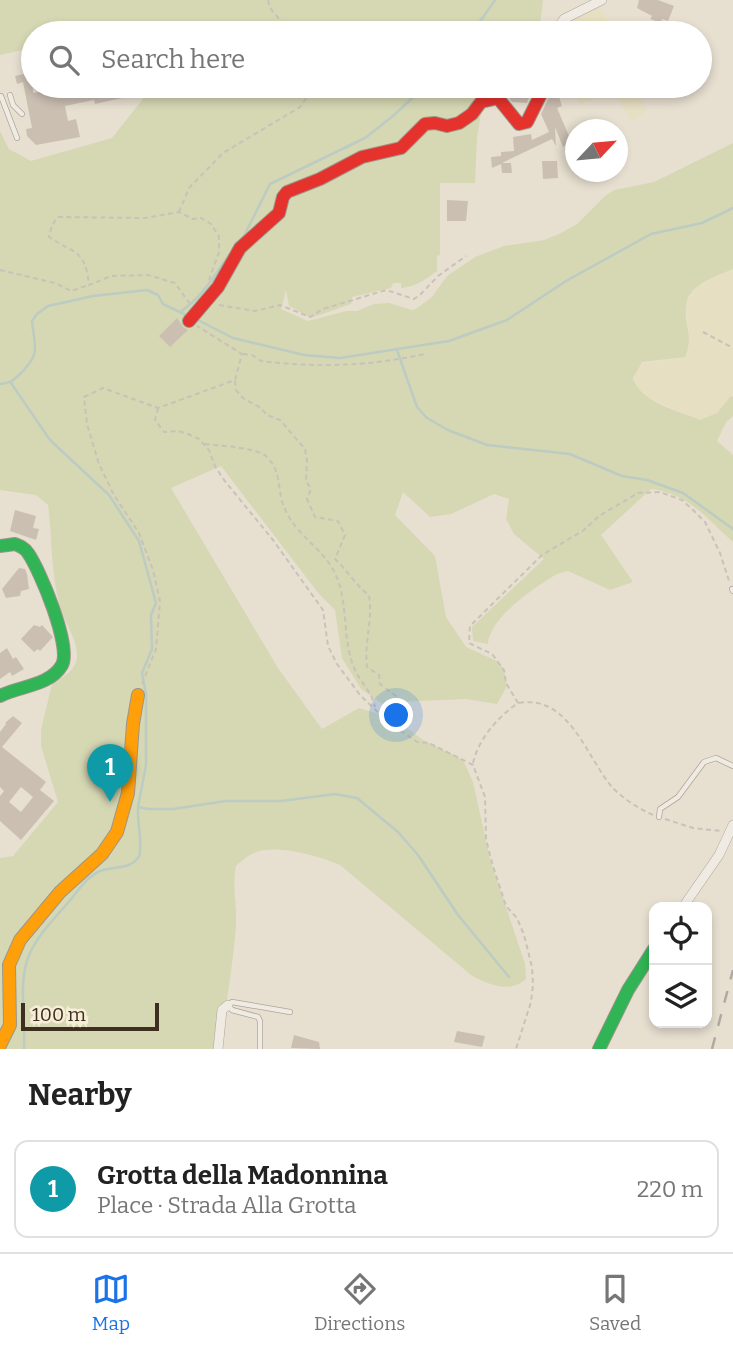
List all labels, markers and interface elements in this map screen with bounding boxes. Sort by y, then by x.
search box [21,21,712,98]
icon: search [45,41,83,79]
text: Search here [101,44,245,75]
north arrow [565,119,628,182]
your location [379,698,413,732]
pin: 1 [87,744,133,802]
map controls [649,902,712,1028]
button: locate [649,902,712,965]
button: layers [649,965,712,1028]
scale bar [21,1000,159,1032]
text: 100 m [32,1003,86,1026]
text: Nearby [28,1077,132,1113]
text: Grotta della Madonnina [97,1160,388,1191]
text: 1 [48,1175,58,1203]
text: 220 m [637,1175,703,1203]
text: Place · Strada Alla Grotta [97,1191,357,1219]
tab: Map [92,1270,130,1335]
tab: Directions [314,1270,405,1335]
tab: Saved [589,1270,641,1335]

